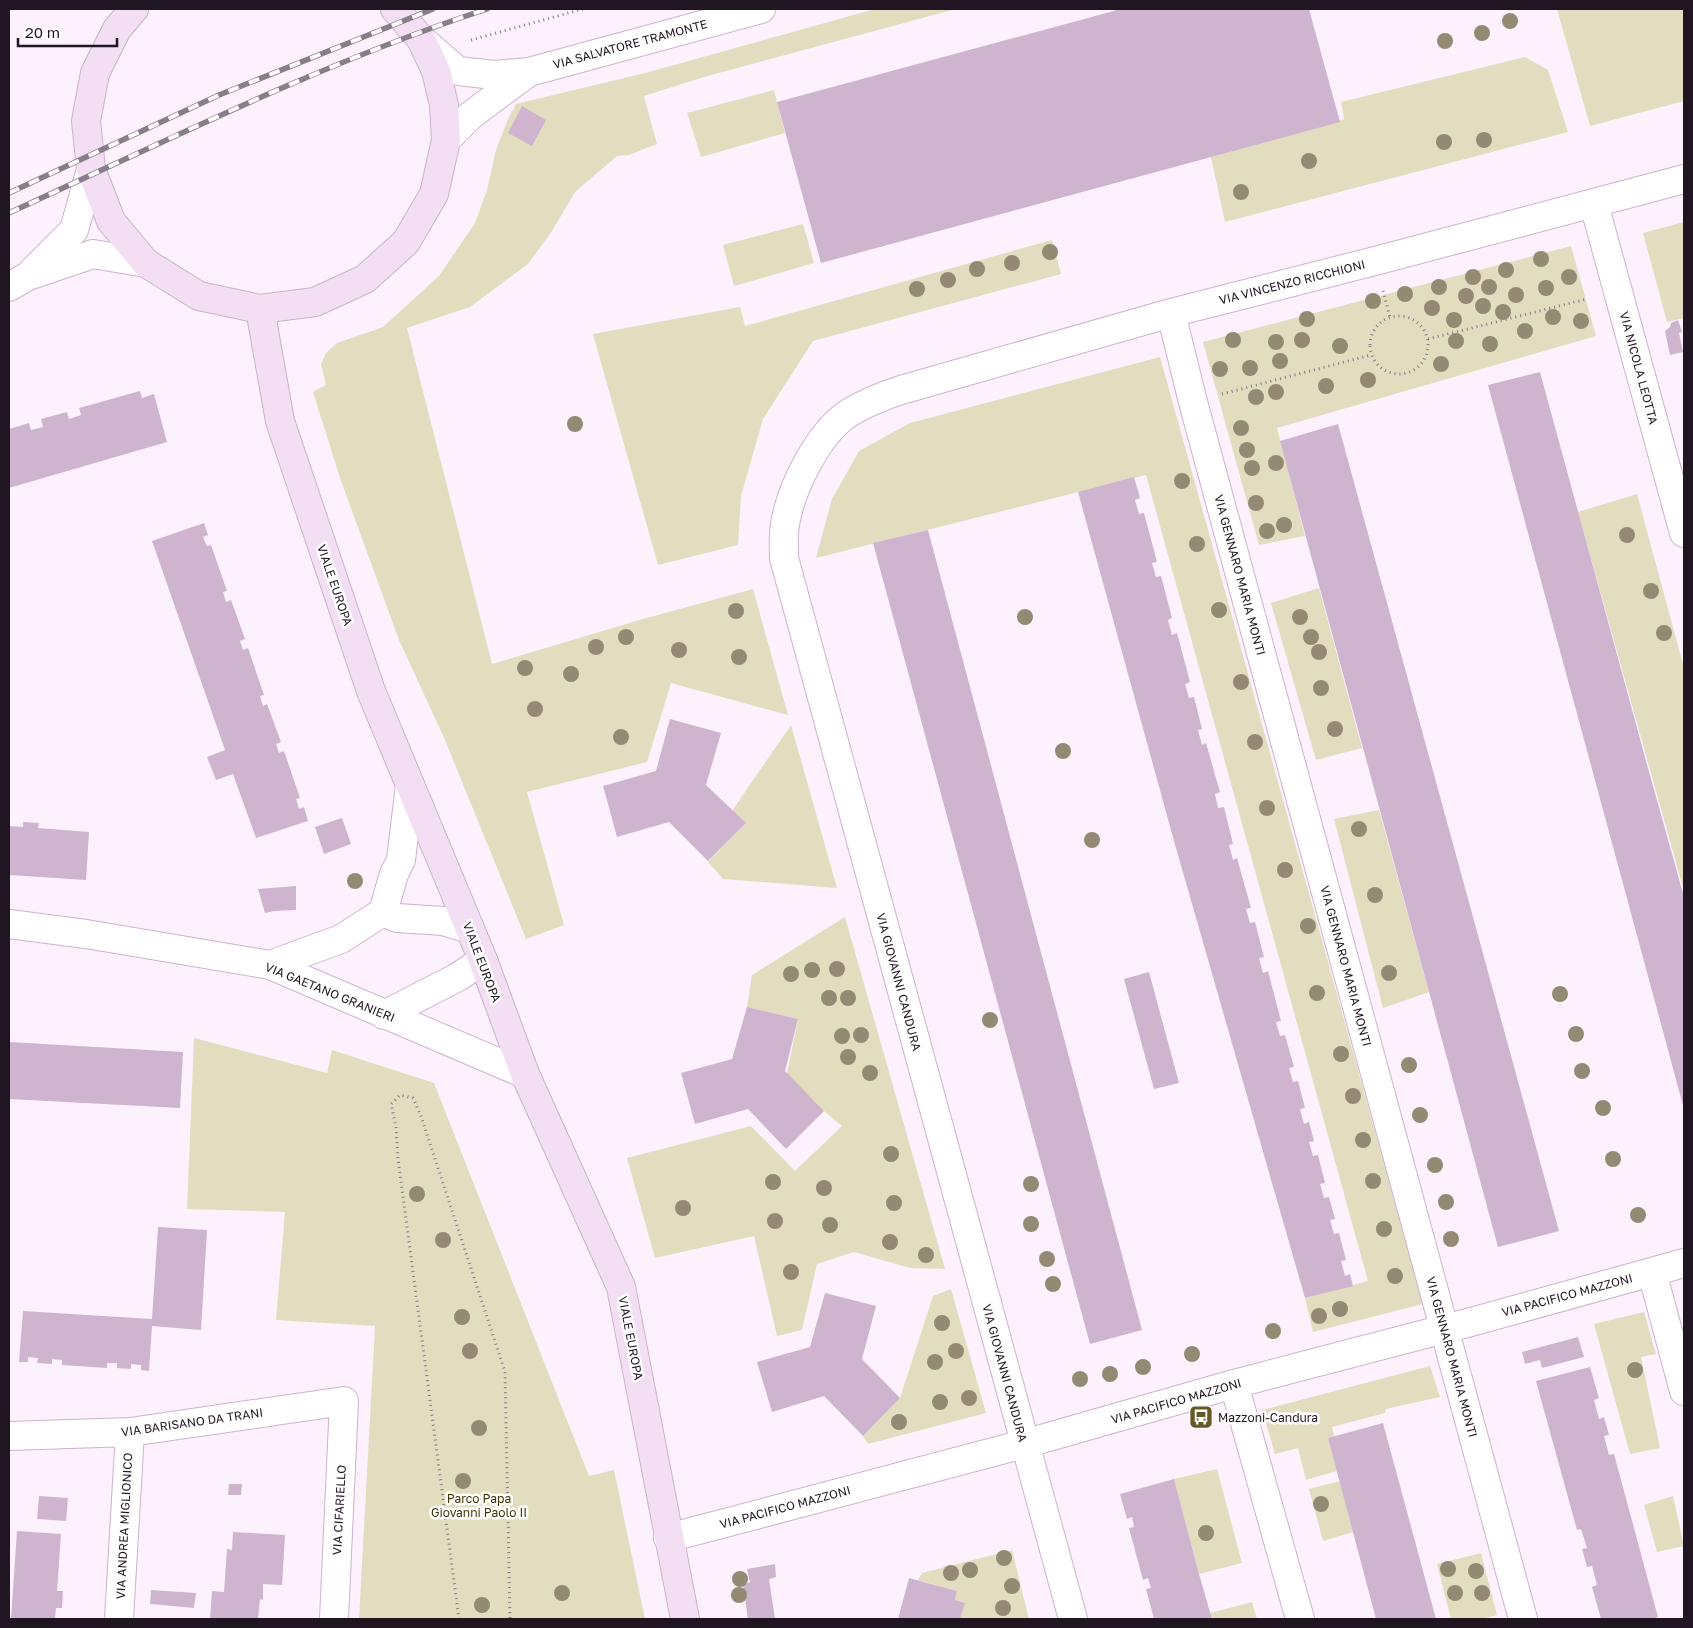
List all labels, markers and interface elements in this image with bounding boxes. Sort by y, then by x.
scale bar [18,15,116,47]
street label: VIA SALVATORE TRAMONTE [551,16,709,72]
text: 20 m [25,23,60,41]
street label: VIA VINCENZO RICCHIONI [1217,257,1367,307]
street label: VIA NICOLA LEOTTA [1617,310,1661,426]
street label: VIA GENNARO MARIA MONTI [1211,493,1269,657]
street label: VIALE EUROPA [314,542,356,628]
street label: VIA GENNARO MARIA MONTI [1317,884,1375,1048]
street label: VIA GIOVANNI CANDURA [873,911,925,1053]
street label: VIALE EUROPA [460,920,504,1004]
street label: VIA GAETANO GRANIERI [263,959,397,1025]
street label: VIA PACIFICO MAZZONI [1500,1270,1634,1320]
street label: VIA GENNARO MARIA MONTI [1423,1275,1481,1439]
street label: VIALE EUROPA [616,1295,646,1381]
street label: VIA GIOVANNI CANDURA [979,1302,1031,1444]
street label: VIA PACIFICO MAZZONI [1109,1375,1243,1427]
bus stop icon: Mazzoni-Candura [1188,1404,1214,1430]
street label: VIA BARISANO DA TRANI [120,1405,264,1439]
place label: Mazzoni-Candura [1218,1410,1318,1425]
street label: VIA ANDREA MIGLIONICO [113,1452,135,1600]
street label: VIA CIFARIELLO [329,1464,349,1556]
street label: VIA PACIFICO MAZZONI [718,1482,852,1532]
park label: Parco Papa Giovanni Paolo II [431,1491,527,1520]

